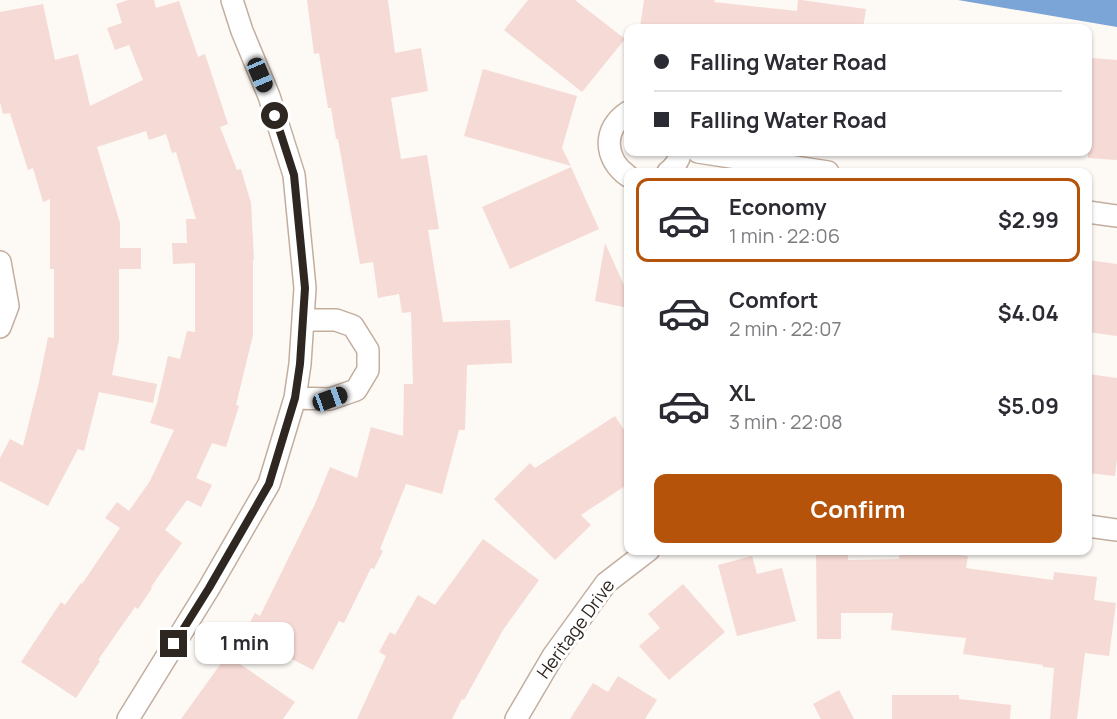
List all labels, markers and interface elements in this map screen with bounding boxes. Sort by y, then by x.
text: Falling Water Road [690,47,887,77]
car [245,55,275,95]
route start [261,102,288,129]
text: Falling Water Road [690,105,887,135]
text: Economy [729,192,827,222]
icon: car [657,193,711,247]
text: $2.99 [998,205,1059,235]
text: 1 min · 22:06 [729,222,840,249]
text: Comfort [729,285,818,315]
icon: car [657,286,711,340]
text: $4.04 [998,298,1059,328]
text: 2 min · 22:07 [729,315,841,342]
text: XL [729,378,755,408]
icon: car [657,379,711,433]
car [310,384,350,414]
text: $5.09 [997,391,1059,421]
text: 3 min · 22:08 [729,408,843,435]
button: Confirm [654,474,1062,543]
street label: Heritage Drive [531,574,619,683]
callout: 1 min [195,623,294,665]
text: 1 min [220,629,269,656]
route end [160,630,187,657]

